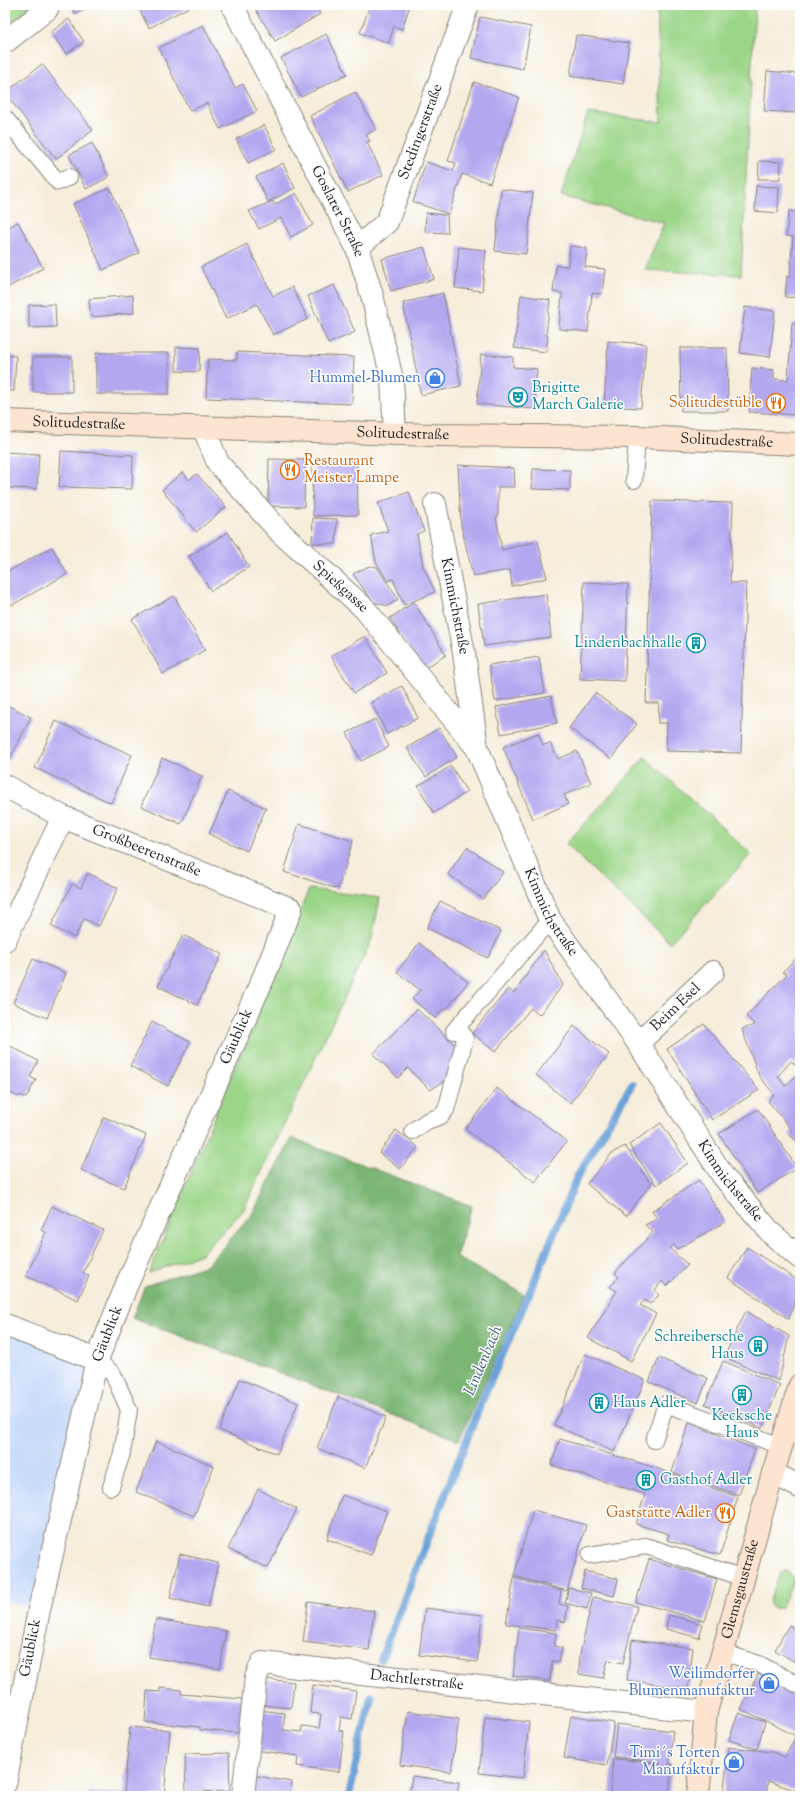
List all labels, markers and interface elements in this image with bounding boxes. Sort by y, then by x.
street label: Stedingerstraße [393,81,448,183]
street label: Goslarer Straße [306,162,370,260]
shop icon: Hummel-Blumen [424,367,446,389]
place label: Hummel-Blumen [310,368,421,389]
place label: Brigitte March Galerie [532,378,624,416]
theatre icon: Brigitte March Galerie [507,386,529,408]
restaurant icon: Solitudestüble [765,392,787,414]
place label: Solitudestüble [669,393,762,414]
street label: Solitudestraße [32,411,126,435]
street label: Solitudestraße [356,422,449,446]
street label: Solitudestraße [680,428,774,453]
place label: Restaurant Meister Lampe [304,451,399,489]
restaurant icon: Restaurant Meister Lampe [279,459,301,481]
street label: Spießgasse [308,556,373,618]
street label: Kimmichstraße [435,556,475,656]
building icon: Lindenbachhalle [685,632,707,654]
place label: Lindenbachhalle [575,633,682,654]
street label: Großbeerenstraße [89,819,204,882]
street label: Kimmichstraße [519,865,583,961]
street label: Beim Esel [646,978,706,1036]
street label: Gäublick [215,1006,259,1068]
street label: Kimmichstraße [692,1136,768,1227]
street label: Gäublick [88,1303,128,1365]
water label: Lindenbach [459,1322,509,1400]
place label: Schreibersche Haus [654,1327,744,1365]
building icon: Schreibersche Haus [747,1335,769,1357]
building icon: Kecksche Haus [731,1384,753,1406]
building icon: Haus Adler [588,1392,610,1414]
place label: Haus Adler [613,1393,686,1414]
place label: Kecksche Haus [712,1406,772,1444]
building icon: Gasthof Adler [635,1469,657,1491]
place label: Gasthof Adler [660,1470,752,1491]
restaurant icon: Gaststätte Adler [714,1502,736,1524]
place label: Gaststätte Adler [606,1503,711,1524]
street label: Glemsgaustraße [716,1537,764,1641]
street label: Gäublick [15,1617,47,1679]
place label: Weilimdorfer Blumenmanufaktur [629,1664,755,1702]
street label: Dachtlerstraße [369,1665,465,1696]
shop icon: Weilimdorfer Blumenmanufaktur [758,1672,780,1694]
place label: Timi´s Torten Manufaktur [630,1743,720,1781]
shop icon: Timi´s Torten Manufaktur [723,1751,745,1773]

